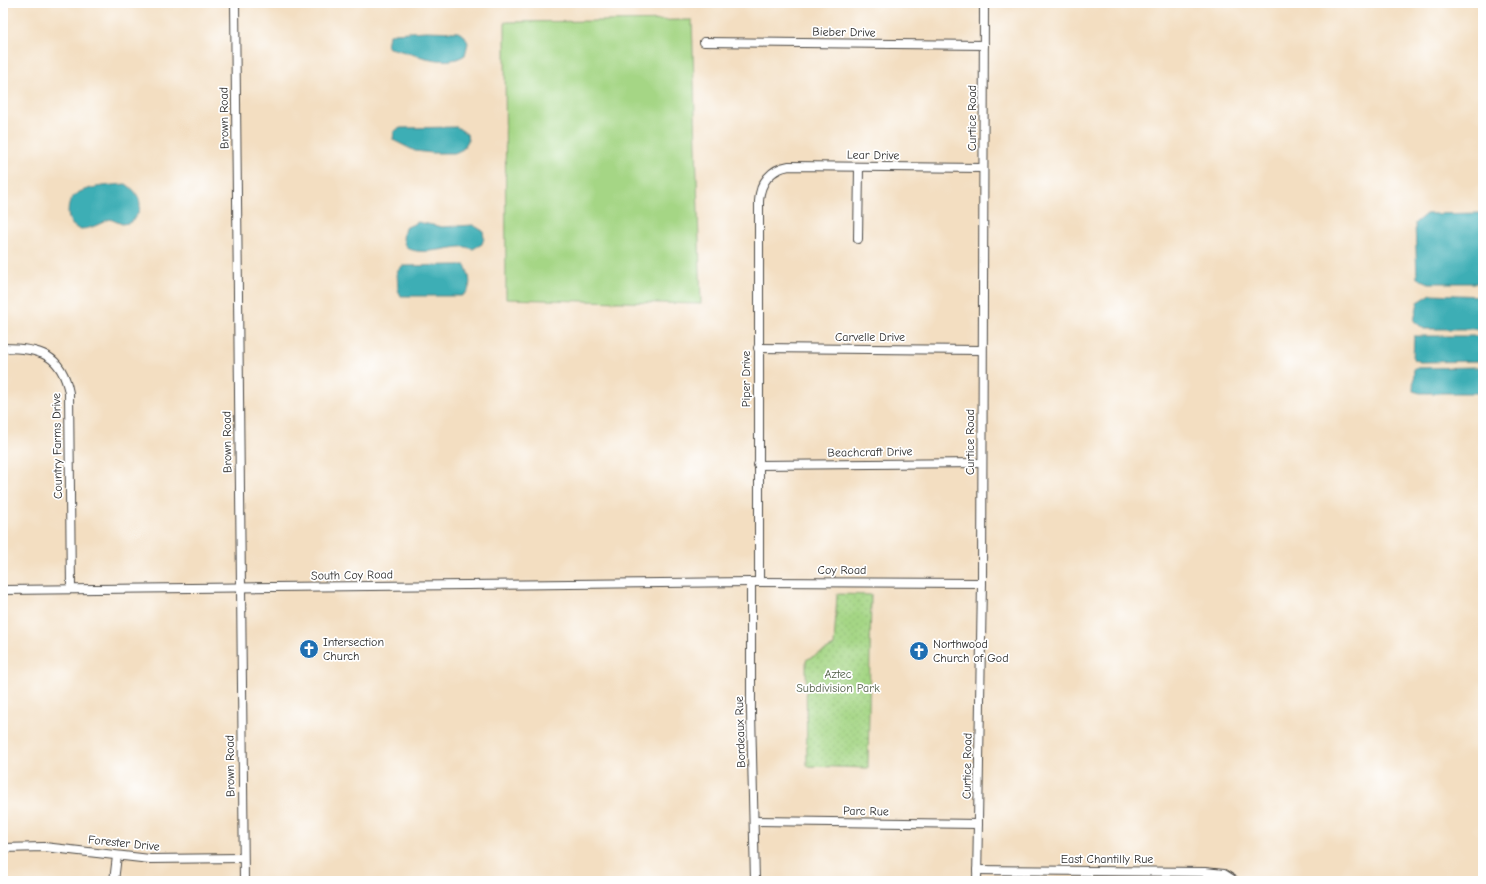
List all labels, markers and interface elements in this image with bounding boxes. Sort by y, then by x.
street label: Bieber Drive [812,24,876,40]
street label: Curtice Road [965,85,979,151]
street label: Brown Road [216,87,232,149]
street label: Lear Drive [847,148,899,162]
street label: Carvelle Drive [835,330,905,344]
street label: Piper Drive [739,351,753,407]
street label: Country Farms Drive [49,393,65,499]
street label: Curtice Road [963,409,977,475]
street label: Brown Road [219,411,235,473]
street label: Beachcraft Drive [827,444,913,460]
street label: Coy Road [818,563,866,577]
street label: South Coy Road [311,567,393,583]
place label: Intersection Church [323,635,384,663]
place label: Northwood Church of God [933,637,1009,665]
church icon: Intersection Church [298,638,320,660]
church icon: Northwood Church of God [908,640,930,662]
park label: Aztec Subdivision Park [796,667,880,695]
street label: Bordeaux Rue [732,696,748,768]
street label: Curtice Road [959,733,975,799]
street label: Brown Road [222,735,238,797]
street label: Parc Rue [843,804,889,818]
street label: Forester Drive [88,832,160,854]
street label: East Chantilly Rue [1061,852,1153,866]

